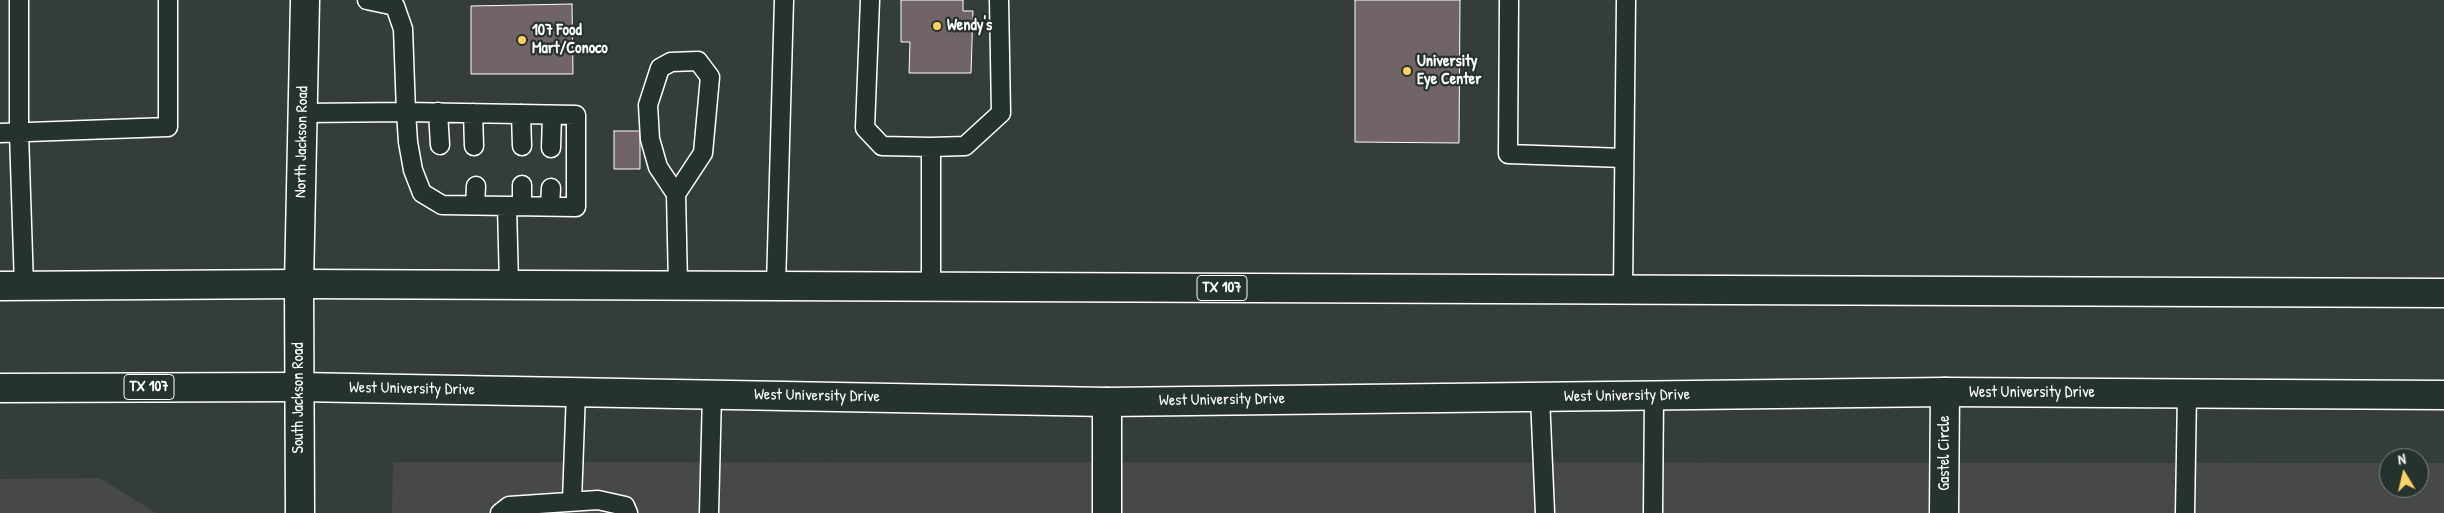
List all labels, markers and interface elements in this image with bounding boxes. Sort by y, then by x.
place label: Wendy's [947,16,992,36]
marker: Wendy's [931,20,943,32]
place label: 107 Food Mart/Conoco [532,21,608,59]
marker: 107 Food Mart/Conoco [516,34,528,46]
place label: University Eye Center [1417,52,1481,90]
marker: University Eye Center [1401,65,1413,77]
street label: North Jackson Road [291,86,313,198]
road number: TX 107 [1197,276,1247,300]
street label: South Jackson Road [289,343,309,453]
road number: TX 107 [124,374,174,400]
street label: West University Drive [349,378,475,400]
street label: West University Drive [1969,383,2095,403]
street label: West University Drive [754,385,880,407]
street label: West University Drive [1564,385,1690,407]
street label: West University Drive [1159,389,1285,411]
street label: Gastel Circle [1935,415,1955,491]
north arrow [2379,448,2429,498]
text: N [2397,449,2407,469]

